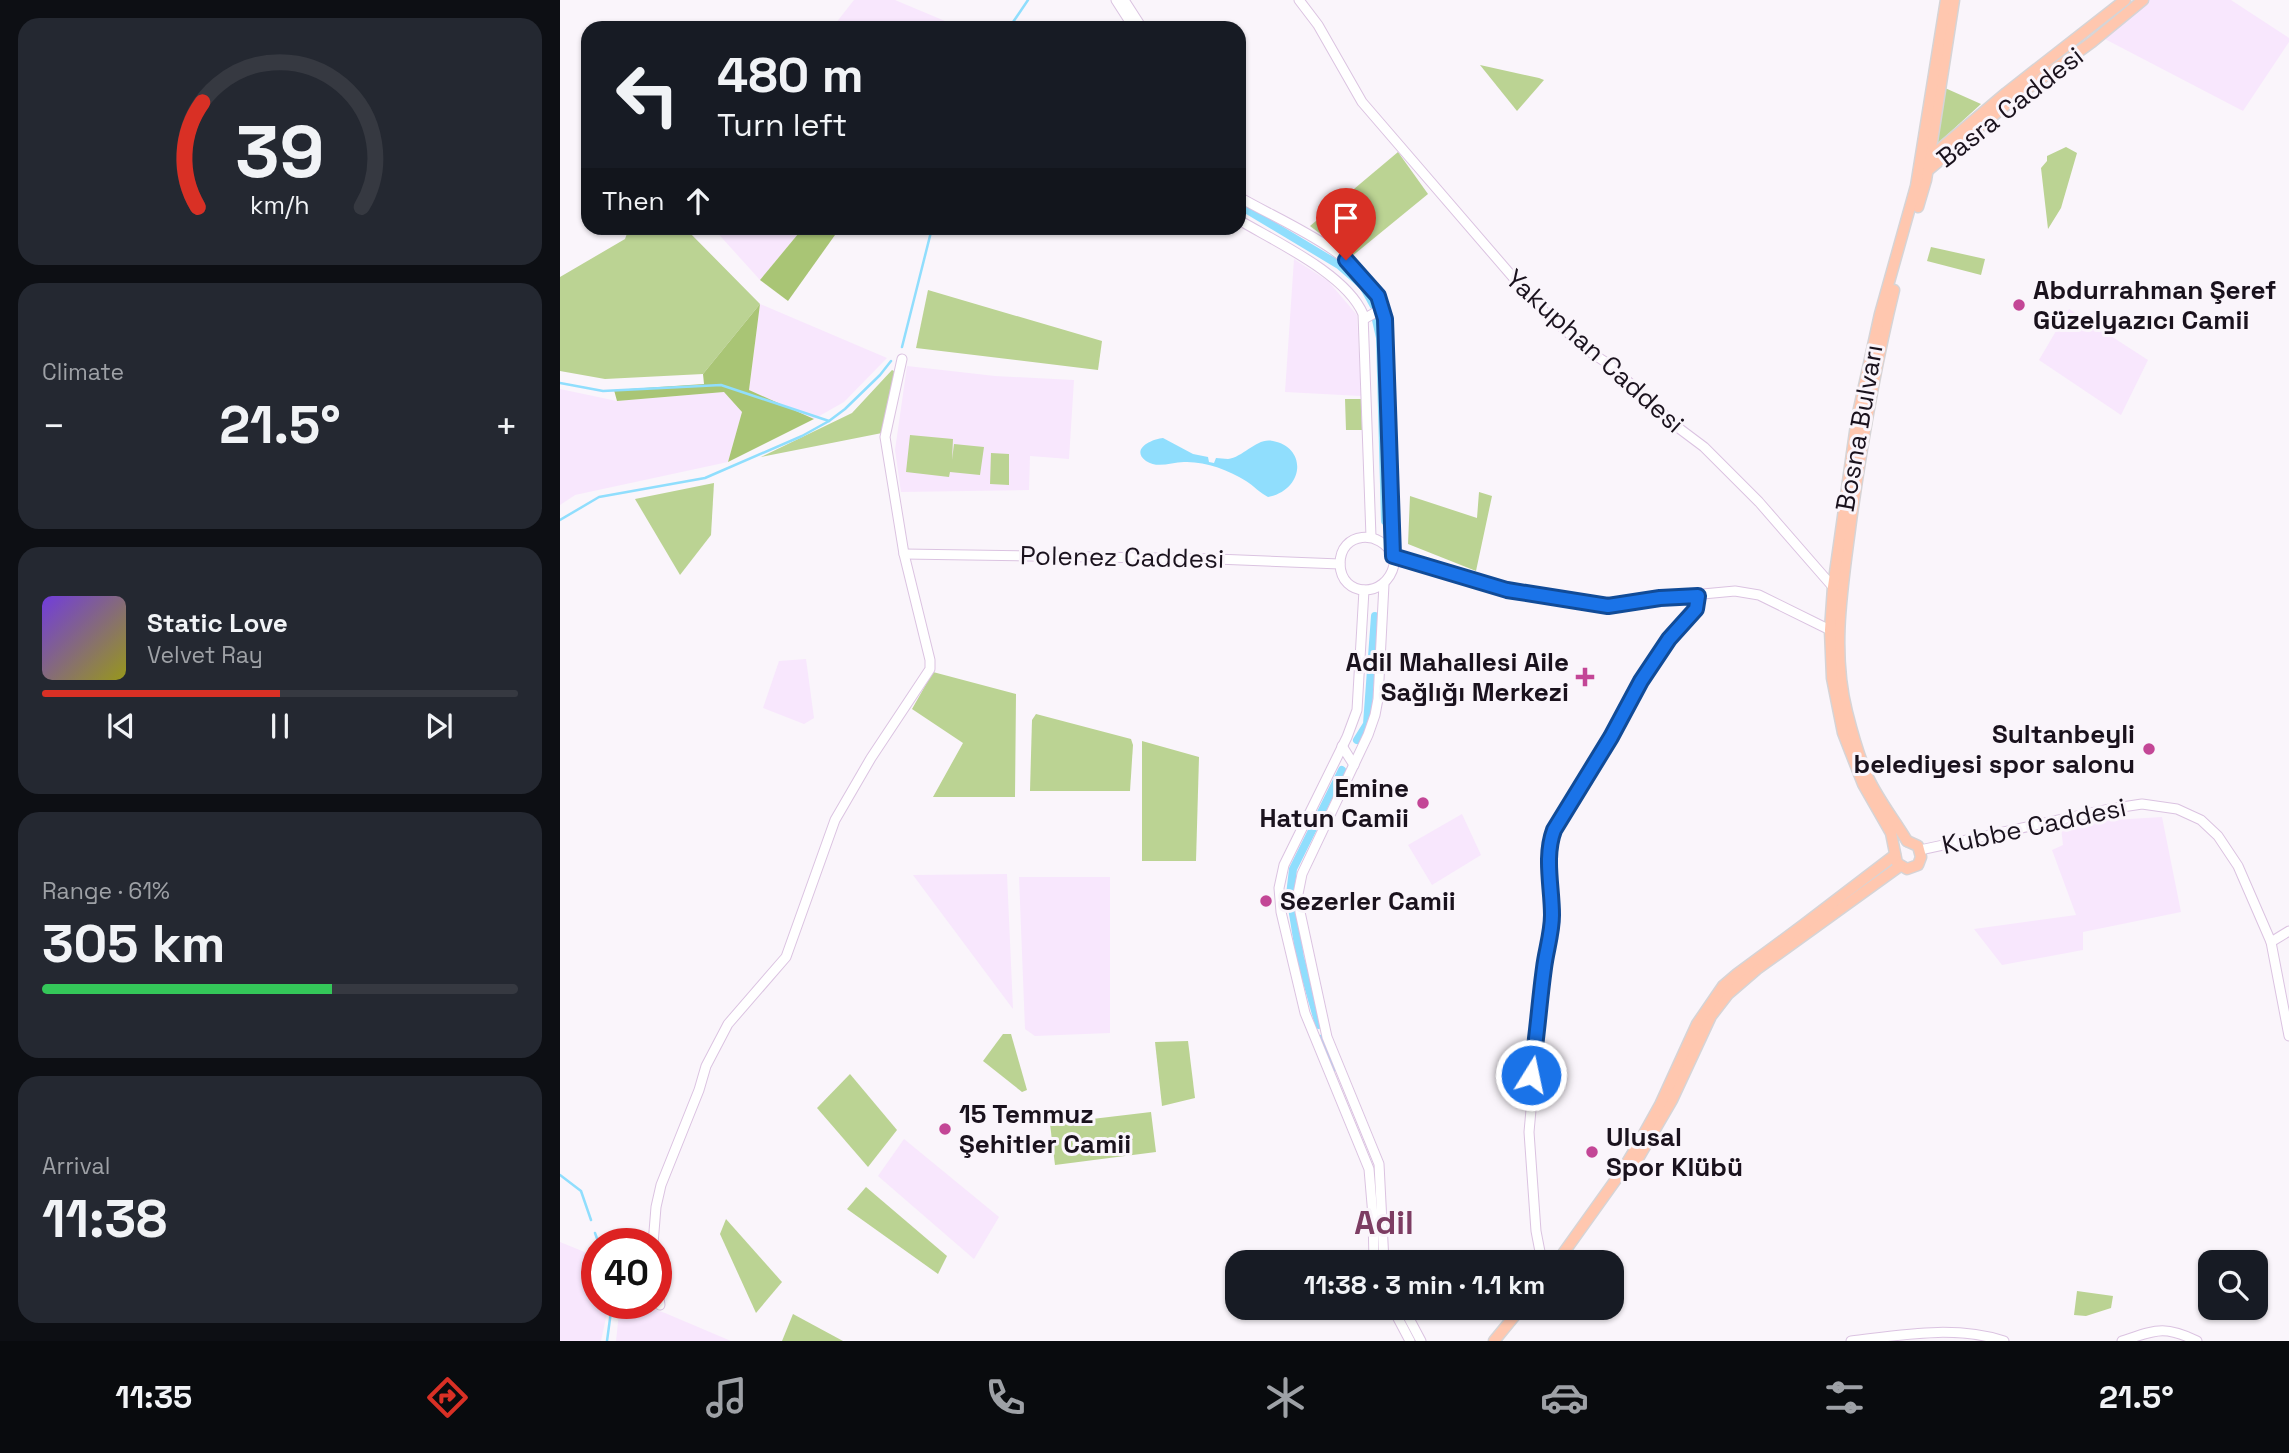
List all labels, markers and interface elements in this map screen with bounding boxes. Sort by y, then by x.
street label: Basra Caddesi [1930,39,2090,175]
text: 480 m [717,44,864,106]
icon: left [602,49,693,140]
text: Turn left [717,105,847,145]
text: 39 [235,106,325,199]
icon: ahead [679,182,717,220]
text: Then [602,184,665,218]
pin [1316,188,1376,260]
text: km/h [250,189,310,221]
icon: arrive [1327,199,1365,237]
street label: Yakuphan Caddesi [1498,262,1692,440]
place label: Abdurrahman Şeref Güzelyazıcı Camii [2033,273,2276,337]
marker: Abdurrahman Şeref Güzelyazıcı Camii [2011,297,2027,313]
street label: Bosna Bulvarı [1828,342,1890,514]
text: Climate [42,357,124,387]
text: 21.5° [219,392,341,458]
text: − [42,402,66,450]
text: + [494,402,518,450]
street label: Polenez Caddesi [1020,538,1224,576]
text: Static Love [147,606,288,640]
text: Velvet Ray [147,640,263,670]
place label: Adil Mahallesi Aile Sağlığı Merkezi [1346,645,1569,709]
marker: Adil Mahallesi Aile Sağlığı Merkezi [1575,667,1595,687]
icon: previous [102,707,140,745]
icon: pause [261,707,299,745]
icon: next [420,707,458,745]
place label: Sultanbeyli belediyesi spor salonu [1854,717,2135,781]
marker: Sultanbeyli belediyesi spor salonu [2141,741,2157,757]
place label: Emine Hatun Camii [1260,771,1409,835]
street label: Kubbe Caddesi [1939,790,2129,862]
marker: Emine Hatun Camii [1415,795,1431,811]
text: Range · 61% [42,876,170,906]
place label: Sezerler Camii [1280,884,1456,918]
marker: Sezerler Camii [1258,893,1274,909]
text: 305 km [42,911,225,977]
position arrow [1494,1038,1568,1112]
place label: 15 Temmuz Şehitler Camii [959,1097,1131,1161]
place label: Ulusal Spor Klübü [1606,1120,1743,1184]
marker: 15 Temmuz Şehitler Camii [937,1121,953,1137]
marker: Ulusal Spor Klübü [1584,1144,1600,1160]
text: Arrival [42,1151,110,1181]
text: 11:38 [42,1186,167,1252]
district label: Adil [1354,1202,1414,1244]
speed limit sign: 40 [581,1228,672,1319]
map controls [2198,1250,2268,1320]
button: search [2198,1250,2268,1320]
text: 11:38 · 3 min · 1.1 km [1304,1268,1545,1302]
icon: directions [423,1373,472,1422]
icon: music [702,1373,751,1422]
icon: phone [981,1373,1030,1422]
icon: climate [1261,1373,1310,1422]
icon: car [1540,1373,1589,1422]
icon: filters [1820,1373,1869,1422]
text: 11:35 [115,1377,192,1417]
text: 21.5° [2099,1377,2174,1417]

